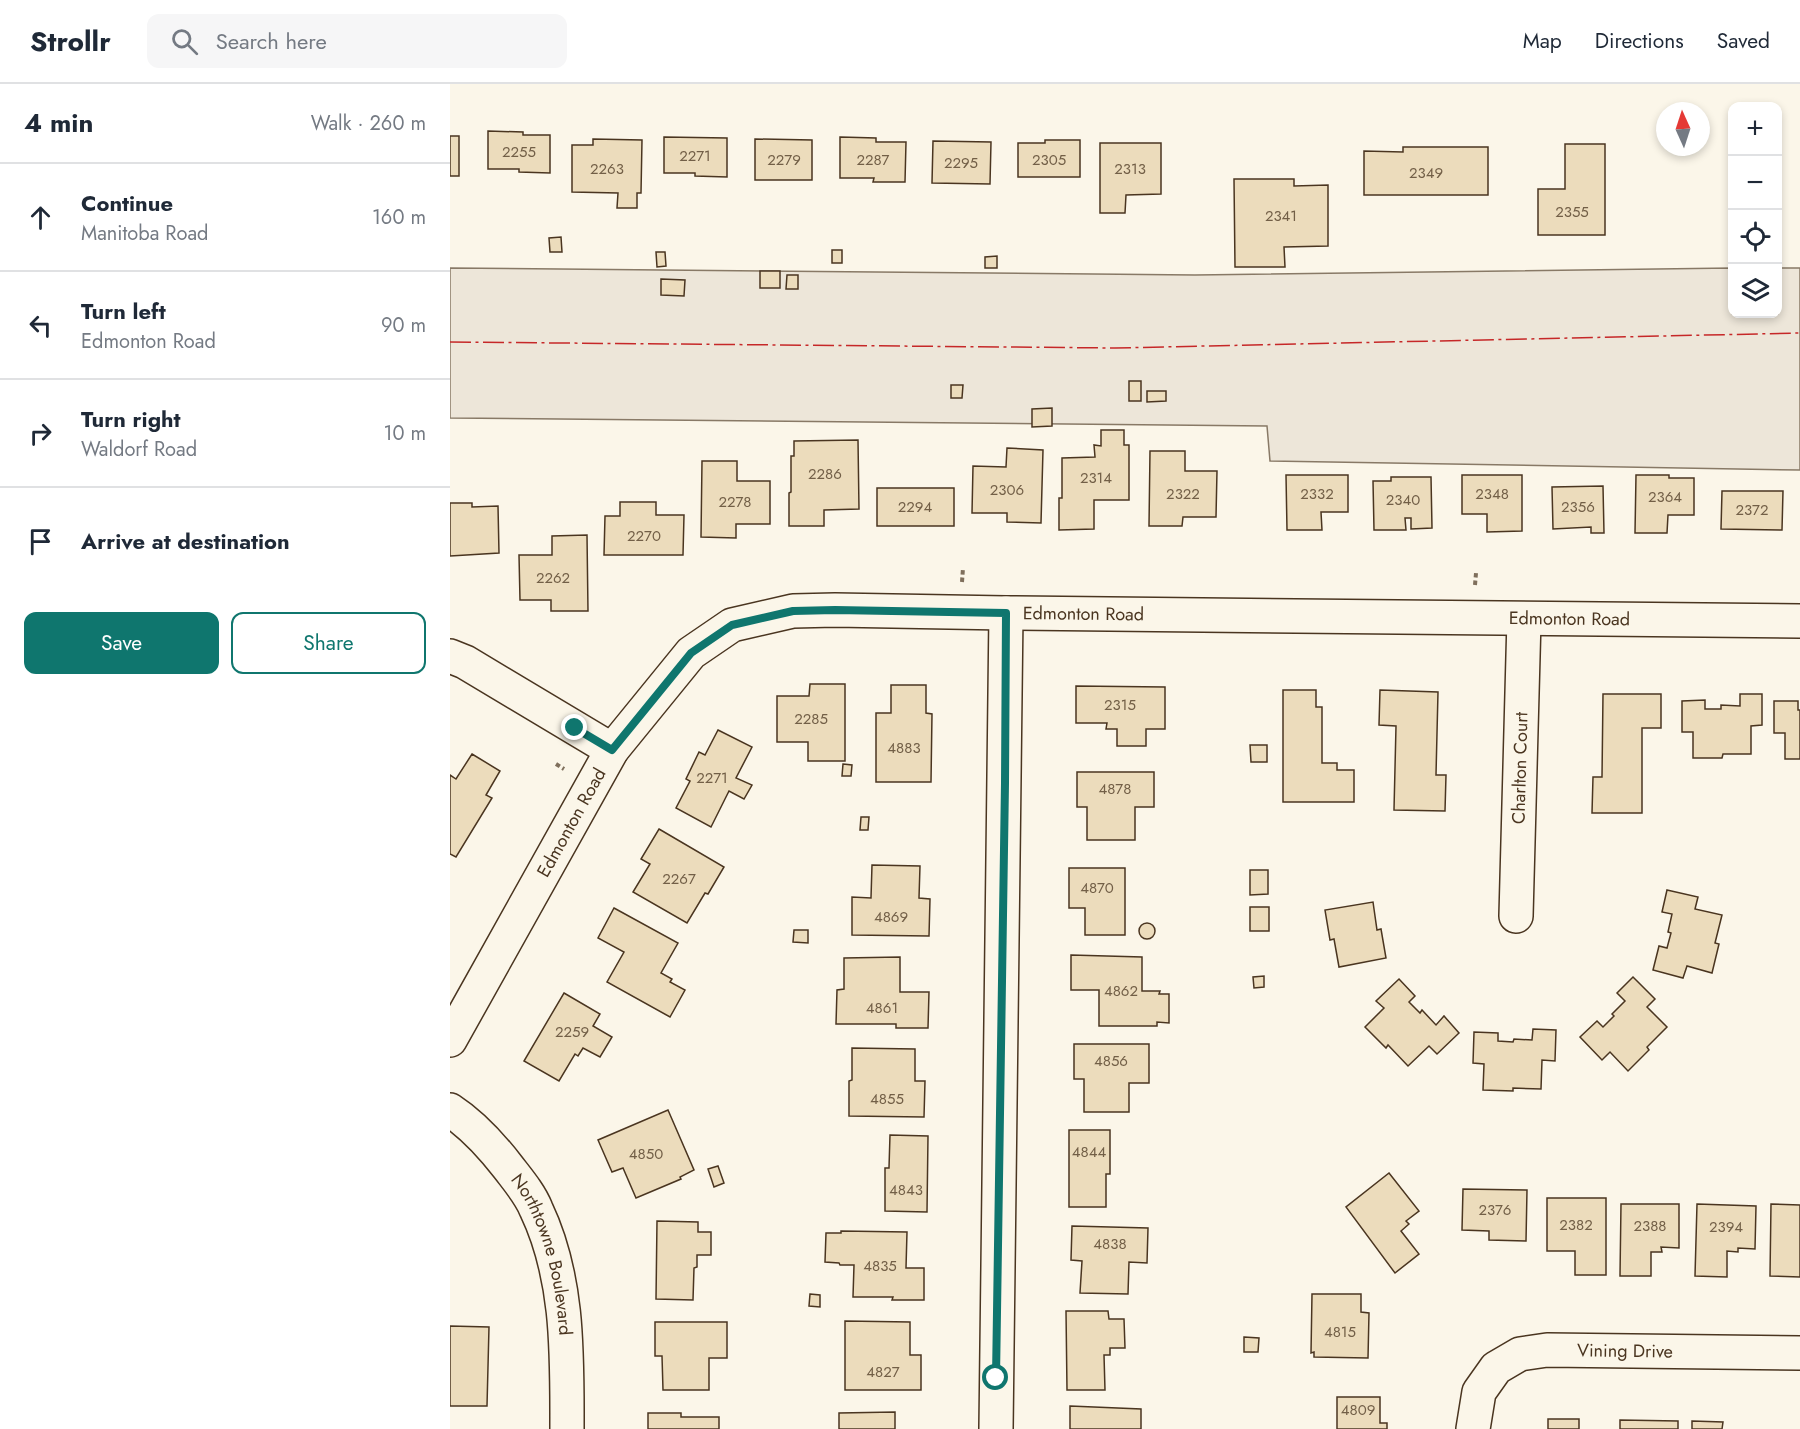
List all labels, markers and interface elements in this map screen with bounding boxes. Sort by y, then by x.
search box [147,14,567,68]
text: Strollr [30,21,111,62]
icon: search [168,25,201,58]
text: Search here [216,25,327,57]
text: Map [1523,26,1562,56]
text: Directions [1595,26,1684,56]
text: Saved [1717,26,1770,56]
north arrow [1656,102,1710,156]
map controls [1728,102,1782,318]
button: + [1728,102,1782,156]
text: 4 min [24,104,93,142]
text: Walk · 260 m [311,109,426,138]
house number: 2255 [502,141,536,163]
house number: 2271 [679,145,711,167]
house number: 2279 [767,149,801,171]
house number: 2287 [857,149,890,171]
house number: 2305 [1032,149,1066,171]
house number: 2295 [944,152,978,174]
button: − [1728,156,1782,210]
house number: 2263 [590,158,624,180]
house number: 2313 [1114,158,1146,180]
house number: 2349 [1409,162,1443,184]
text: Continue [81,187,173,219]
icon: ahead [24,201,57,234]
house number: 2355 [1555,201,1589,223]
text: 160 m [372,203,426,232]
house number: 2341 [1265,205,1297,227]
button: locate [1728,210,1782,264]
text: Manitoba Road [81,219,208,248]
button: layers [1728,264,1782,318]
text: Turn left [81,295,166,327]
icon: left [24,309,57,342]
text: 90 m [381,311,426,340]
text: Edmonton Road [81,327,216,356]
text: Turn right [81,403,181,435]
icon: right [24,417,57,450]
text: 10 m [383,419,426,448]
text: Waldorf Road [81,435,197,464]
house number: 2286 [808,463,842,485]
house number: 2314 [1080,467,1112,489]
house number: 2306 [990,479,1024,501]
house number: 2322 [1166,483,1200,505]
house number: 2332 [1300,483,1334,505]
house number: 2348 [1475,483,1509,505]
house number: 2364 [1648,486,1682,508]
house number: 2340 [1386,489,1420,511]
house number: 2278 [718,491,752,513]
house number: 2294 [898,496,932,518]
house number: 2356 [1561,496,1595,518]
house number: 2372 [1736,499,1768,521]
icon: arrive [24,525,57,558]
text: Arrive at destination [81,525,290,557]
house number: 2270 [627,525,661,547]
house number: 2262 [536,567,570,589]
street label: Edmonton Road [1023,600,1144,627]
street label: Edmonton Road [1509,605,1630,632]
button: Save [24,612,219,674]
button: Share [231,612,426,674]
house number: 2315 [1104,694,1136,716]
house number: 2285 [794,708,828,730]
street label: Charlton Court [1505,711,1535,824]
route end [561,714,587,740]
house number: 4883 [887,737,921,759]
street label: Edmonton Road [530,763,612,882]
house number: 2271 [696,767,728,789]
house number: 4878 [1099,778,1131,800]
house number: 2267 [662,868,696,890]
house number: 4870 [1080,877,1114,899]
house number: 4869 [874,906,908,928]
house number: 4862 [1104,980,1138,1002]
house number: 4861 [866,997,898,1019]
house number: 2259 [555,1021,589,1043]
house number: 4856 [1094,1050,1128,1072]
house number: 4855 [870,1088,904,1110]
house number: 4844 [1072,1141,1106,1163]
house number: 4850 [629,1143,663,1165]
street label: Northtowne Boulevard [505,1168,578,1336]
house number: 4843 [889,1179,923,1201]
house number: 2376 [1478,1199,1512,1221]
house number: 2382 [1559,1214,1593,1236]
house number: 2388 [1633,1215,1667,1237]
house number: 2394 [1709,1216,1743,1238]
house number: 4838 [1093,1233,1127,1255]
house number: 4835 [863,1255,897,1277]
house number: 4815 [1324,1321,1356,1343]
street label: Vining Drive [1577,1337,1673,1364]
house number: 4827 [866,1361,900,1383]
route start [982,1364,1008,1390]
house number: 4809 [1341,1399,1375,1421]

